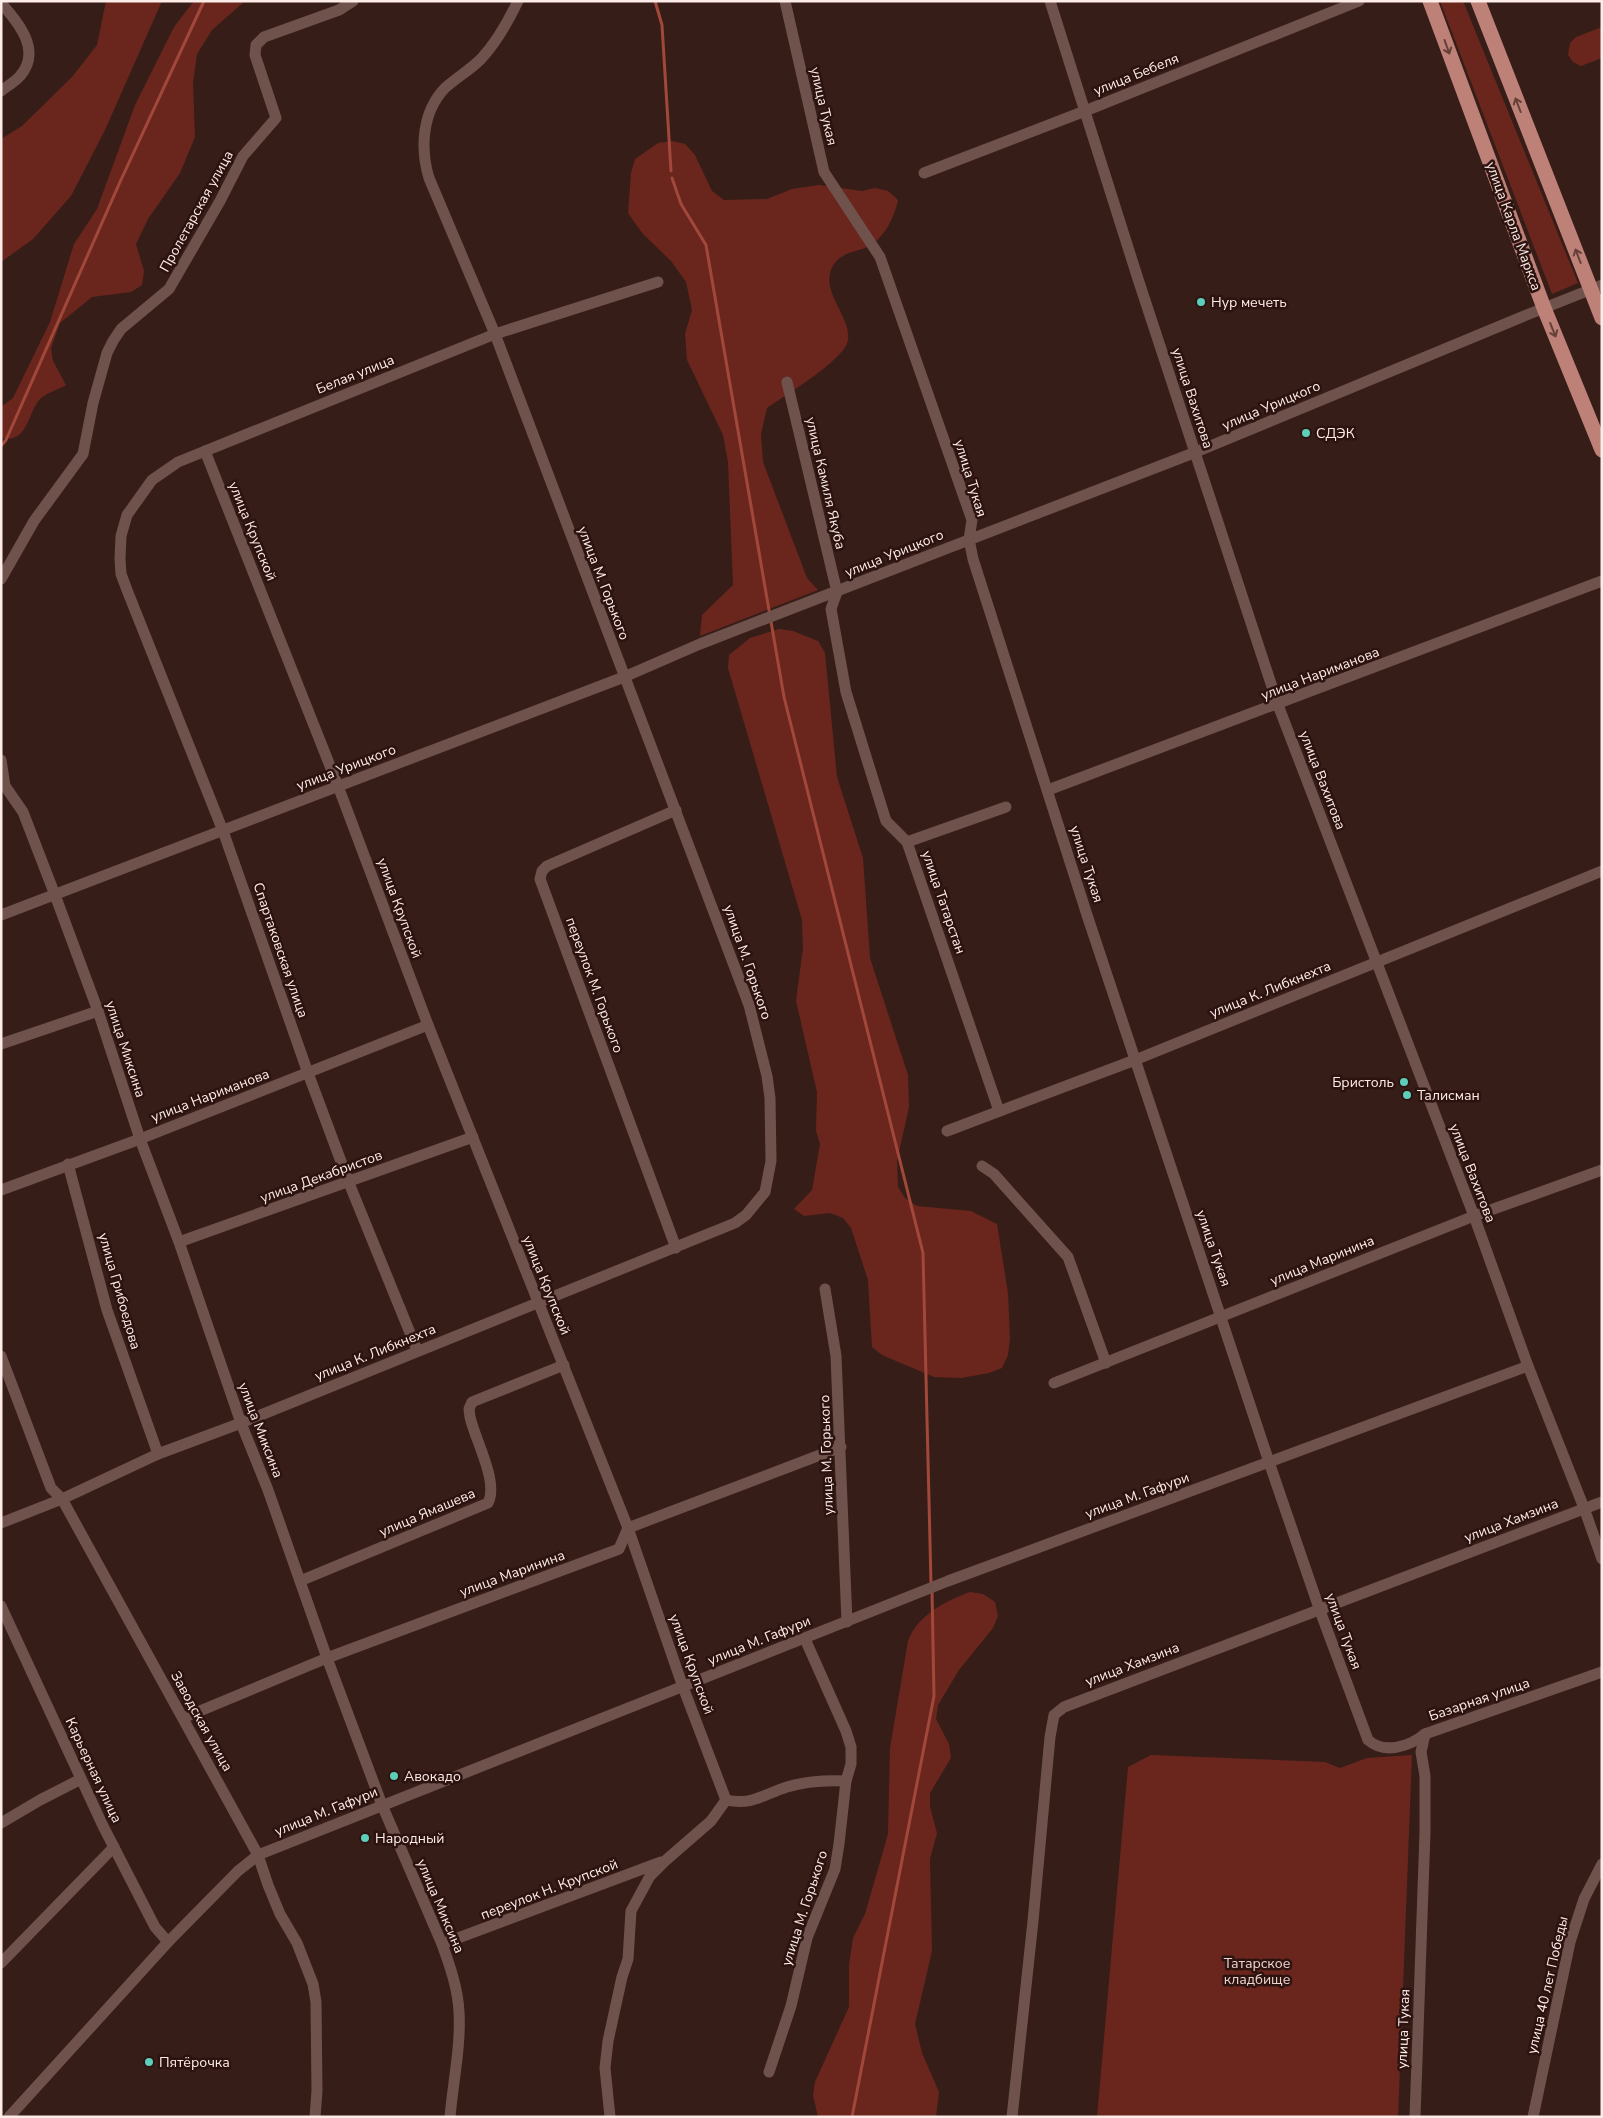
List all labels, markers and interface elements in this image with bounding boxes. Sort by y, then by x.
one-way arrow [1443,39,1452,54]
street label: улица Бебеля [1091,49,1182,100]
street label: улица Тукая [805,65,842,147]
one-way arrow [1513,97,1522,112]
street label: Пролетарская улица [155,147,238,275]
street label: улица Карла Маркса [1481,159,1546,293]
one-way arrow [1573,249,1582,264]
place label: Нур мечеть [1211,293,1287,312]
marker: Нур мечеть [1195,296,1207,308]
one-way arrow [1549,322,1559,337]
street label: улица Вахитова [1167,345,1218,451]
street label: Белая улица [313,350,397,399]
street label: улица Урицкого [1219,376,1323,435]
street label: улица Камиля Якуба [801,415,850,551]
place label: СДЭК [1316,424,1355,443]
marker: СДЭК [1300,427,1312,439]
street label: улица Тукая [950,437,991,519]
street label: улица Крупской [224,479,281,584]
street label: улица М. Горького [573,524,634,643]
street label: улица Урицкого [842,525,947,582]
street label: улица Нариманова [1258,642,1382,705]
street label: улица Вахитова [1295,728,1350,832]
street label: улица Урицкого [294,740,399,795]
street label: улица Тукая [1065,823,1108,905]
street label: улица Татарстан [917,848,970,956]
street label: улица Крупской [373,855,426,961]
street label: Спартаковская улица [248,880,313,1020]
street label: улица М. Горького [719,902,776,1022]
street label: переулок М. Горького [561,915,628,1056]
street label: улица К. Либкнехта [1207,956,1334,1022]
street label: улица Миксина [101,998,150,1100]
street label: улица Нариманова [148,1064,272,1127]
place label: Бристоль [1332,1073,1394,1092]
marker: Бристоль [1398,1076,1410,1088]
place label: Талисман [1417,1086,1480,1105]
marker: Талисман [1401,1089,1413,1101]
street label: улица Вахитова [1445,1121,1500,1225]
street label: улица Декабристов [257,1145,385,1207]
street label: улица Тукая [1192,1207,1236,1289]
street label: улица Грибоедова [94,1231,145,1352]
street label: улица Маринина [1267,1231,1377,1290]
street label: улица Крупской [518,1233,575,1338]
street label: улица К. Либкнехта [312,1319,439,1385]
street label: улица Миксина [234,1380,287,1481]
street label: улица М. Горького [815,1394,838,1515]
street label: улица М. Гафури [1082,1468,1192,1523]
street label: улица Ямашева [376,1484,478,1541]
street label: улица Хамзина [1461,1494,1561,1547]
street label: улица Маринина [457,1546,567,1601]
street label: улица Тукая [1321,1590,1366,1672]
street label: улица Крупской [665,1611,718,1717]
street label: улица М. Гафури [705,1611,814,1670]
street label: улица Хамзина [1082,1638,1182,1691]
street label: Заводская улица [166,1668,237,1775]
street label: Базарная улица [1426,1673,1532,1726]
street label: Карьерная улица [61,1714,126,1826]
place label: Авокадо [404,1767,461,1786]
marker: Авокадо [388,1770,400,1782]
street label: улица М. Гафури [272,1782,381,1841]
place label: Народный [375,1829,444,1848]
marker: Народный [359,1832,371,1844]
street label: улица М. Горького [777,1848,832,1968]
street label: переулок Н. Крупской [478,1855,621,1924]
street label: улица Миксина [412,1856,469,1956]
street label: улица 40 лет Победы [1522,1914,1573,2056]
park label: Татарское кладбище [1224,1954,1290,1989]
street label: улица Тукая [1393,1989,1414,2069]
place label: Пятёрочка [159,2053,230,2072]
marker: Пятёрочка [143,2056,155,2068]

